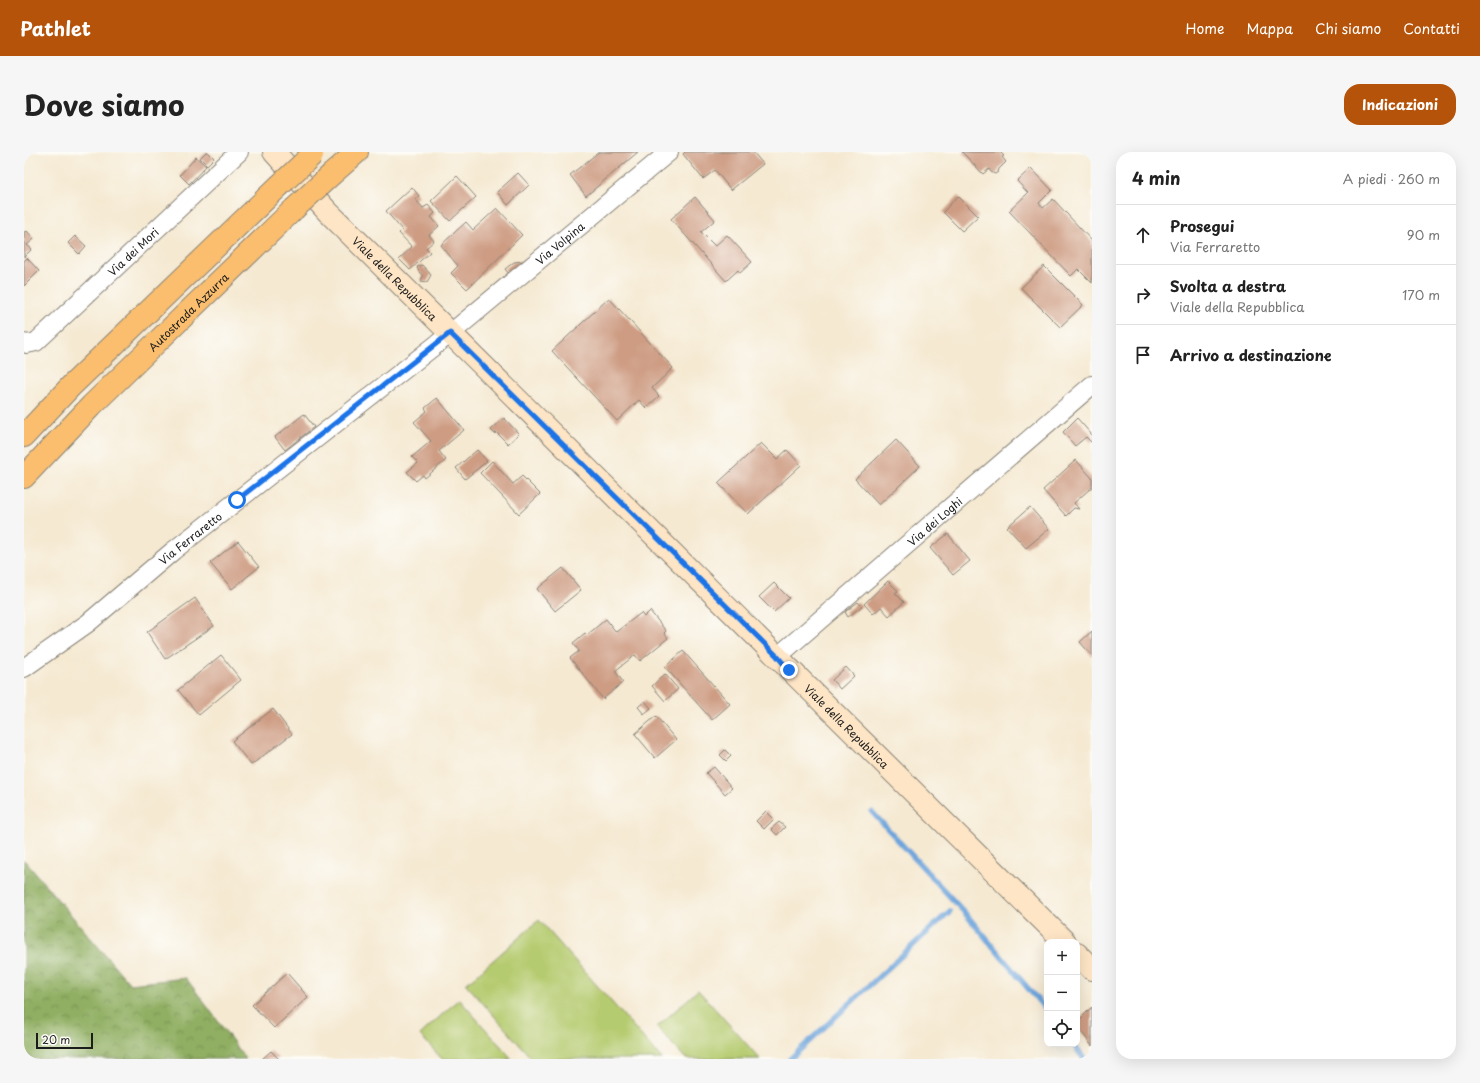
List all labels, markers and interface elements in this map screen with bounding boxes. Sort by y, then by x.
text: Pathlet [20,14,91,42]
text: Home [1186,18,1224,39]
text: Mappa [1246,18,1293,39]
text: Chi siamo [1315,18,1381,39]
text: Contatti [1403,18,1460,39]
text: Dove siamo [24,83,185,126]
button: Indicazioni [1344,84,1456,125]
text: 4 min [1132,165,1180,191]
text: A piedi · 260 m [1343,169,1440,188]
text: Prosegui [1170,214,1234,237]
street label: Via Volpina [531,217,588,268]
street label: Via dei Mori [104,223,162,280]
icon: ahead [1132,224,1154,246]
text: 90 m [1407,225,1440,244]
street label: Viale della Repubblica [349,232,441,324]
text: Via Ferraretto [1170,237,1260,256]
street label: Autostrada Azzurra [144,268,232,355]
text: Svolta a destra [1170,274,1286,297]
icon: right [1132,284,1154,306]
text: 170 m [1402,285,1440,304]
text: Viale della Repubblica [1170,297,1304,316]
text: Arrivo a destinazione [1170,343,1332,366]
icon: arrive [1132,344,1154,366]
route start [228,491,246,509]
street label: Via dei Loghi [903,492,966,550]
street label: Via Ferraretto [155,508,225,568]
route end [780,661,798,679]
street label: Viale della Repubblica [800,680,893,772]
map controls [1044,939,1080,1047]
button: + [1044,939,1080,975]
button: − [1044,975,1080,1011]
button: locate [1044,1011,1080,1047]
scale bar [36,1031,93,1050]
text: 20 m [42,1031,70,1048]

